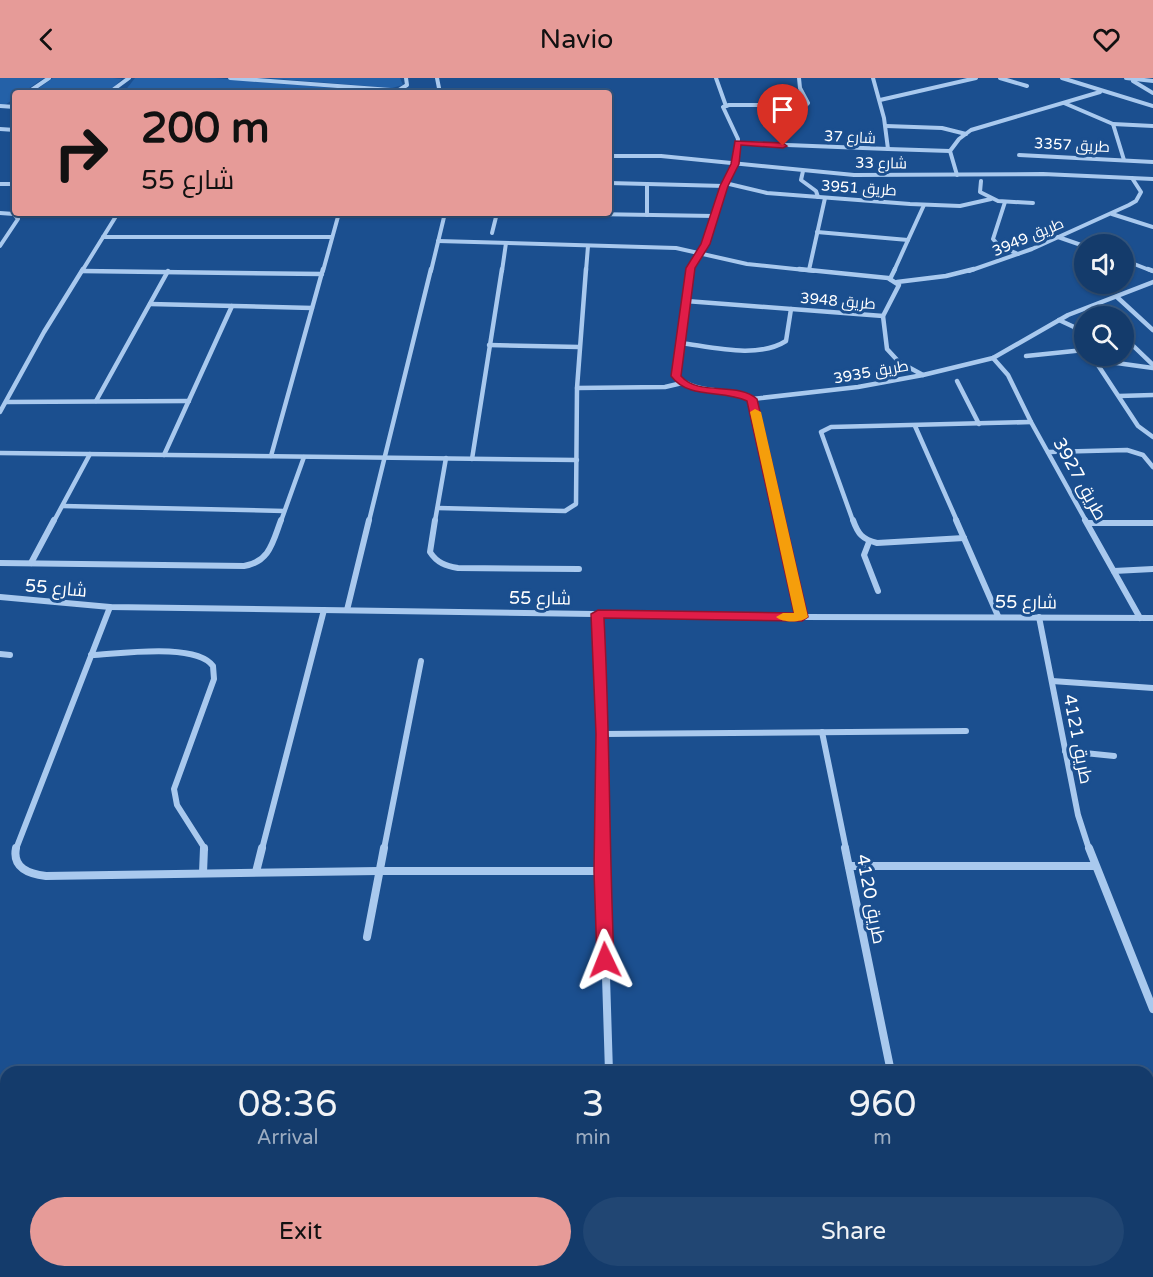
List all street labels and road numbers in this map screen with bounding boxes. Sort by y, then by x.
street label: شارع 37 [824,127,876,149]
street label: طريق 3357 [1034,134,1110,157]
street label: شارع 33 [855,154,907,174]
street label: طريق 3951 [820,176,897,201]
street label: طريق 3949 [990,214,1067,261]
street label: طريق 3948 [799,289,877,314]
street label: طريق 3935 [832,357,910,388]
street label: طريق 3927 [1047,434,1112,525]
street label: شارع 55 [24,574,88,603]
street label: شارع 55 [509,586,571,611]
street label: شارع 55 [995,590,1057,615]
street label: طريق 4121 [1058,692,1097,786]
street label: طريق 4120 [851,852,890,946]

